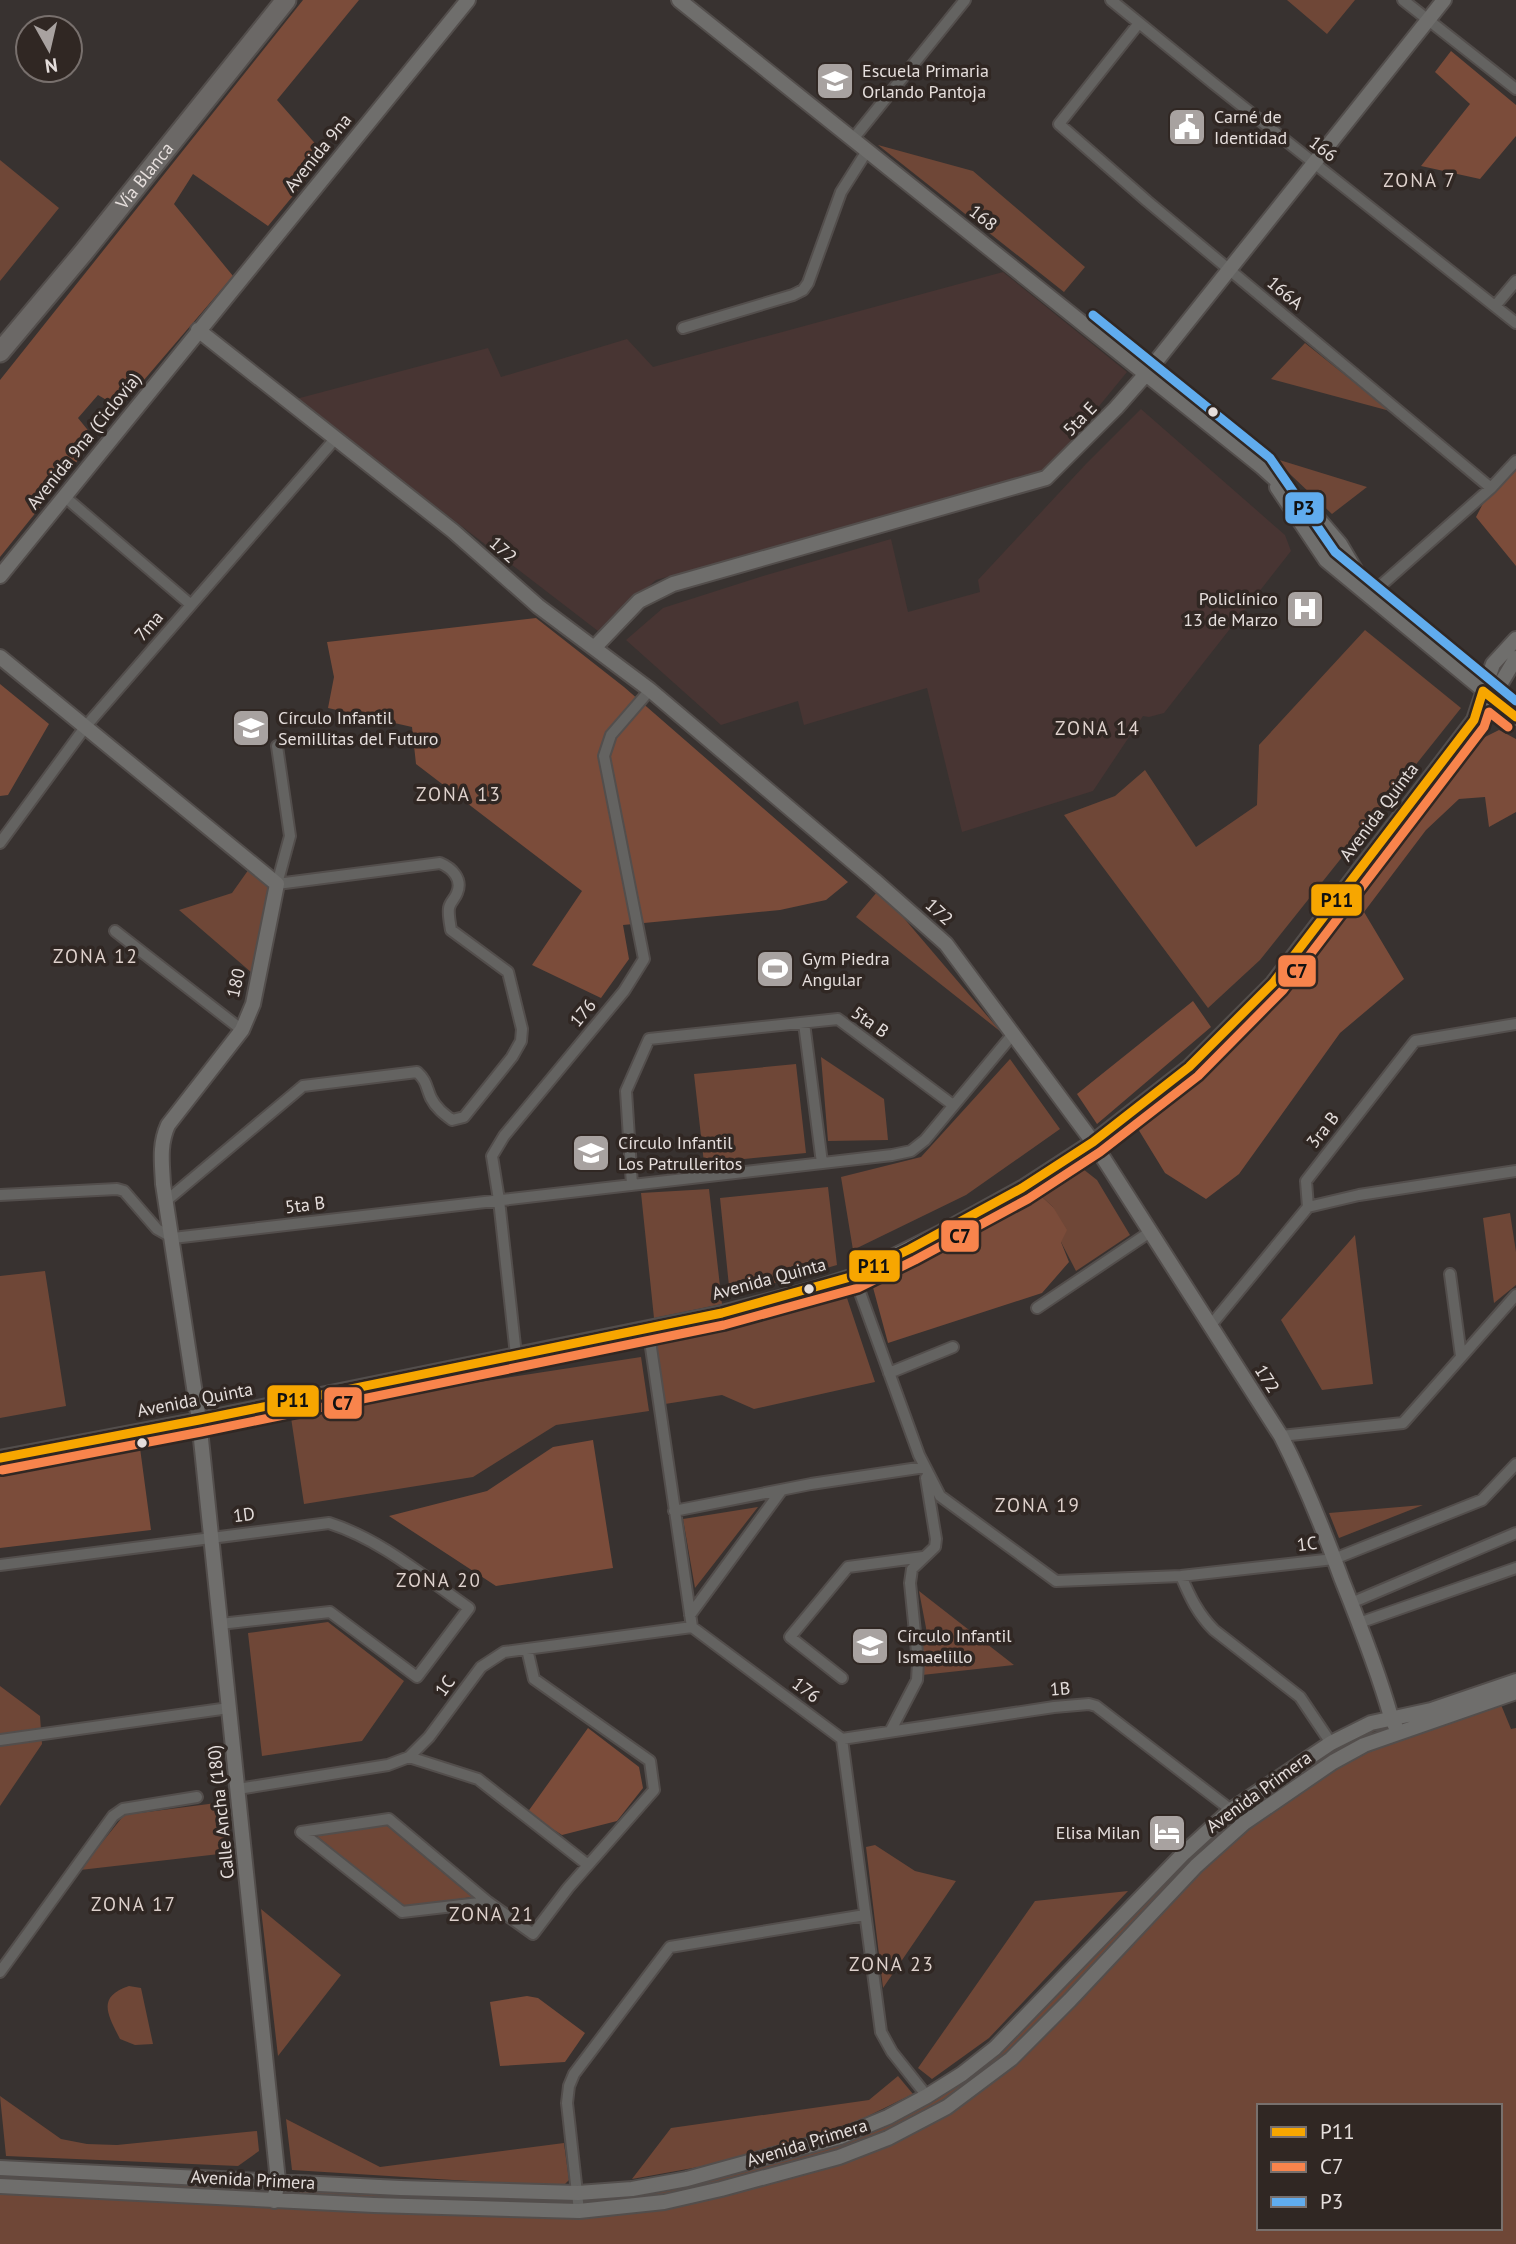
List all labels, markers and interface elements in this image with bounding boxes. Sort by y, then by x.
north arrow [14,14,84,84]
text: N [44,53,59,79]
place label: Escuela Primaria Orlando Pantoja [862,59,989,103]
school or university icon: Escuela Primaria Orlando Pantoja [814,60,856,102]
place label: Carné de Identidad [1214,105,1287,149]
public building icon: Carné de Identidad [1166,106,1208,148]
street label: Avenida 9na [279,109,356,197]
street label: 166 [1305,130,1342,167]
street label: Vía Blanca [110,137,178,215]
district label: ZONA 7 [1383,168,1457,192]
street label: 168 [965,199,1002,236]
street label: 166A [1263,271,1308,315]
street label: Avenida 9na (Ciclovía) [21,368,146,514]
street label: 5ta E [1058,397,1102,441]
unlabelled marker [1206,405,1220,419]
line badge: P3 [1284,491,1325,525]
text: P3 [1293,496,1315,520]
street label: 172 [485,531,522,568]
place label: Policlínico 13 de Marzo [1183,587,1278,631]
hospital icon: Policlínico 13 de Marzo [1284,588,1326,630]
street label: 7ma [129,606,168,645]
place label: Círculo Infantil Semillitas del Futuro [278,706,438,750]
school or university icon: Círculo Infantil Semillitas del Futuro [230,707,272,749]
district label: ZONA 14 [1055,716,1141,740]
street label: Avenida Quinta [1334,758,1423,865]
district label: ZONA 13 [416,782,502,806]
line badge: P11 [1310,883,1363,917]
text: P11 [1321,888,1353,912]
street label: 172 [921,893,958,930]
district label: ZONA 12 [53,944,139,968]
place label: Gym Piedra Angular [802,947,890,991]
sports icon: Gym Piedra Angular [754,948,796,990]
line badge: C7 [1277,954,1317,988]
text: C7 [1286,959,1308,983]
street label: 180 [221,966,250,1000]
street label: 176 [564,994,601,1031]
street label: 5ta B [847,1001,893,1043]
street label: 3ra B [1301,1107,1344,1153]
place label: Círculo Infantil Los Patrulleritos [618,1131,742,1175]
school or university icon: Círculo Infantil Los Patrulleritos [570,1132,612,1174]
street label: 5ta B [284,1191,326,1218]
line badge: C7 [940,1219,980,1253]
text: C7 [949,1224,971,1248]
line badge: P11 [848,1249,901,1283]
street label: Avenida Quinta [709,1252,829,1305]
text: P11 [858,1254,890,1278]
unlabelled marker [802,1282,816,1296]
street label: 172 [1250,1360,1285,1397]
street label: Avenida Quinta [135,1377,255,1422]
line badge: P11 [266,1384,320,1418]
line badge: C7 [323,1386,363,1420]
text: P11 [277,1388,309,1412]
text: C7 [332,1391,354,1415]
unlabelled marker [135,1436,149,1450]
district label: ZONA 19 [995,1493,1081,1517]
street label: 1D [232,1502,256,1527]
street label: 1C [1296,1531,1318,1556]
district label: ZONA 20 [396,1568,482,1592]
place label: Círculo Infantil Ismaelillo [897,1624,1012,1668]
school or university icon: Círculo Infantil Ismaelillo [849,1625,891,1667]
street label: 1C [429,1671,460,1701]
street label: 176 [788,1672,825,1708]
street label: 1B [1049,1676,1071,1701]
street label: Calle Ancha (180) [202,1744,239,1880]
street label: Avenida Primera [1201,1746,1316,1838]
hotel icon: Elisa Milan [1146,1812,1188,1854]
place label: Elisa Milan [1056,1821,1140,1844]
district label: ZONA 17 [91,1892,177,1916]
district label: ZONA 21 [449,1902,535,1926]
district label: ZONA 23 [849,1952,935,1976]
legend [1257,2104,1502,2230]
street label: Avenida Primera [744,2113,870,2172]
text: P11 [1320,2118,1355,2145]
text: C7 [1320,2153,1343,2180]
street label: Avenida Primera [190,2165,316,2194]
text: P3 [1320,2188,1343,2215]

